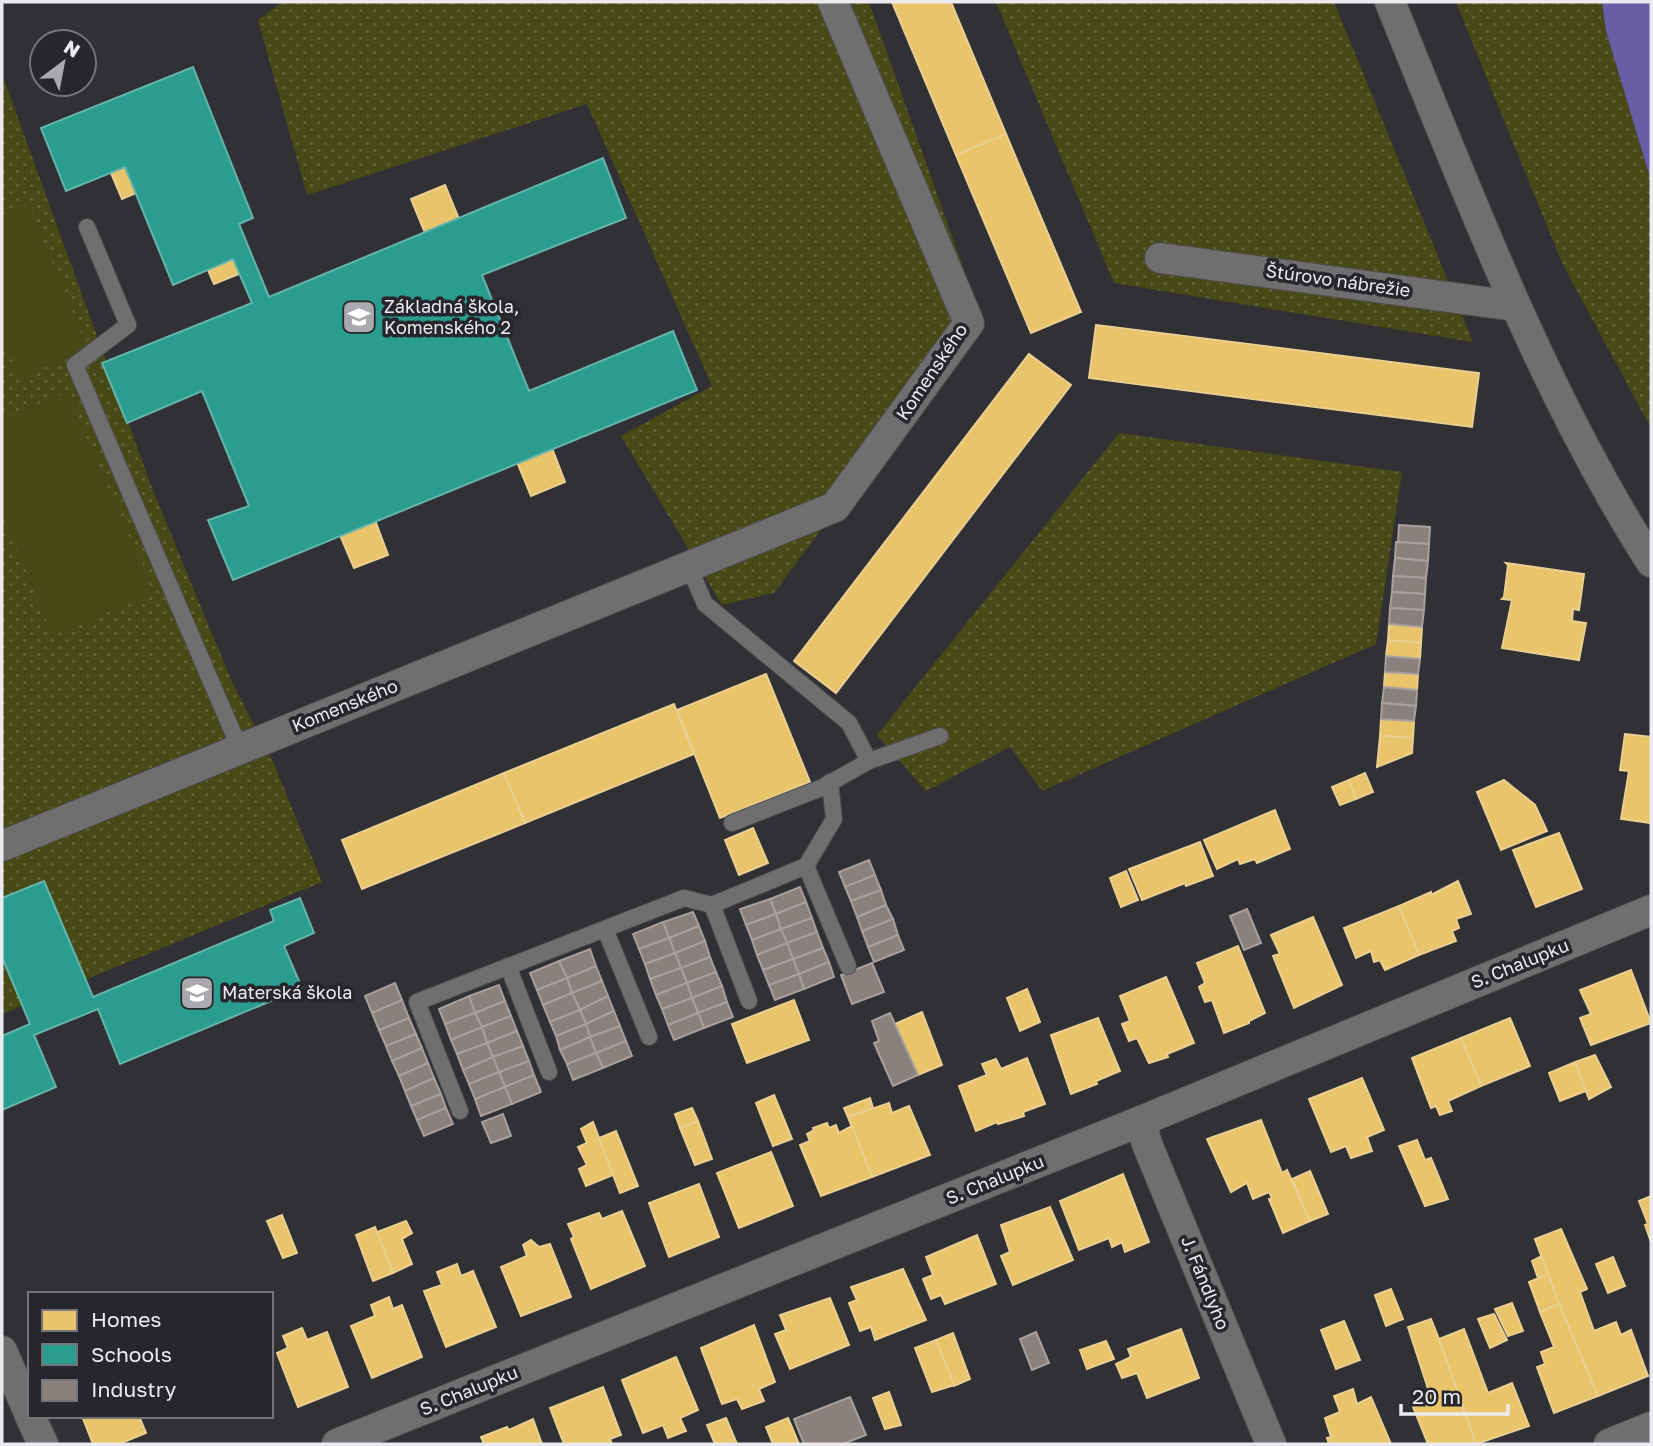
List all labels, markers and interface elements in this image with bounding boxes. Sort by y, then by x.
north arrow [28,28,98,98]
text: N [60,35,84,62]
street label: Štúrovo nábrežie [1265,259,1412,301]
place label: Základná škola, Komenského 2 [384,295,519,338]
school or university icon: Základná škola, Komenského 2 [340,298,378,336]
street label: Komenského [891,319,972,424]
street label: Komenského [289,674,401,736]
street label: S. Chalupku [1468,933,1572,993]
school or university icon: Materská škola [178,974,216,1012]
place label: Materská škola [222,981,352,1003]
street label: S. Chalupku [943,1149,1047,1209]
street label: J. Fándlyho [1177,1232,1235,1333]
legend [28,1292,273,1418]
text: Homes [91,1306,161,1332]
text: Schools [91,1341,172,1367]
street label: S. Chalupku [417,1360,521,1420]
scale bar [1401,1372,1508,1416]
text: Industry [91,1376,176,1402]
text: 20 m [1412,1383,1461,1409]

